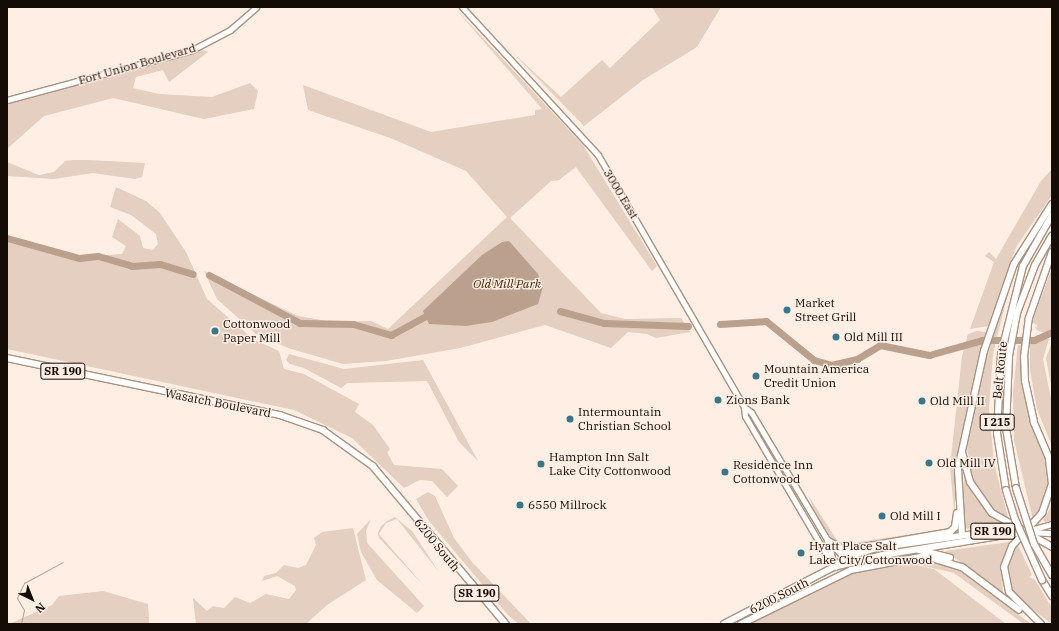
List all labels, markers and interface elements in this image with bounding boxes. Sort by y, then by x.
street label: Fort Union Boulevard [77,40,197,88]
street label: 3000 East [600,166,642,222]
park label: Old Mill Park [473,277,541,291]
place label: Market Street Grill [795,296,856,324]
marker: Market Street Grill [782,305,792,315]
place label: Cottonwood Paper Mill [223,317,290,345]
marker: Cottonwood Paper Mill [210,326,220,336]
place label: Old Mill III [844,330,903,344]
marker: Old Mill III [831,332,841,342]
street label: Belt Route [990,340,1010,400]
road number: SR 190 [40,362,86,380]
place label: Mountain America Credit Union [764,362,869,390]
marker: Mountain America Credit Union [751,371,761,381]
street label: Wasatch Boulevard [164,386,272,420]
place label: Zions Bank [726,393,790,407]
place label: Old Mill II [930,394,985,408]
marker: Zions Bank [713,395,723,405]
marker: Old Mill II [917,396,927,406]
place label: Intermountain Christian School [578,405,671,433]
road number: I 215 [979,413,1015,431]
marker: Intermountain Christian School [565,414,575,424]
place label: Hampton Inn Salt Lake City Cottonwood [549,450,671,478]
place label: Old Mill IV [937,456,996,470]
place label: Residence Inn Cottonwood [733,458,813,486]
marker: Old Mill IV [924,458,934,468]
marker: Hampton Inn Salt Lake City Cottonwood [536,459,546,469]
marker: Residence Inn Cottonwood [720,467,730,477]
place label: 6550 Millrock [528,498,606,512]
marker: 6550 Millrock [515,500,525,510]
place label: Old Mill I [890,509,941,523]
marker: Old Mill I [877,511,887,521]
street label: 6200 South [411,515,463,575]
road number: SR 190 [970,522,1016,540]
place label: Hyatt Place Salt Lake City/Cottonwood [809,539,932,567]
marker: Hyatt Place Salt Lake City/Cottonwood [796,548,806,558]
street label: 6200 South [747,575,811,617]
north arrow [12,579,52,619]
road number: SR 190 [454,584,500,602]
text: N [32,600,48,616]

